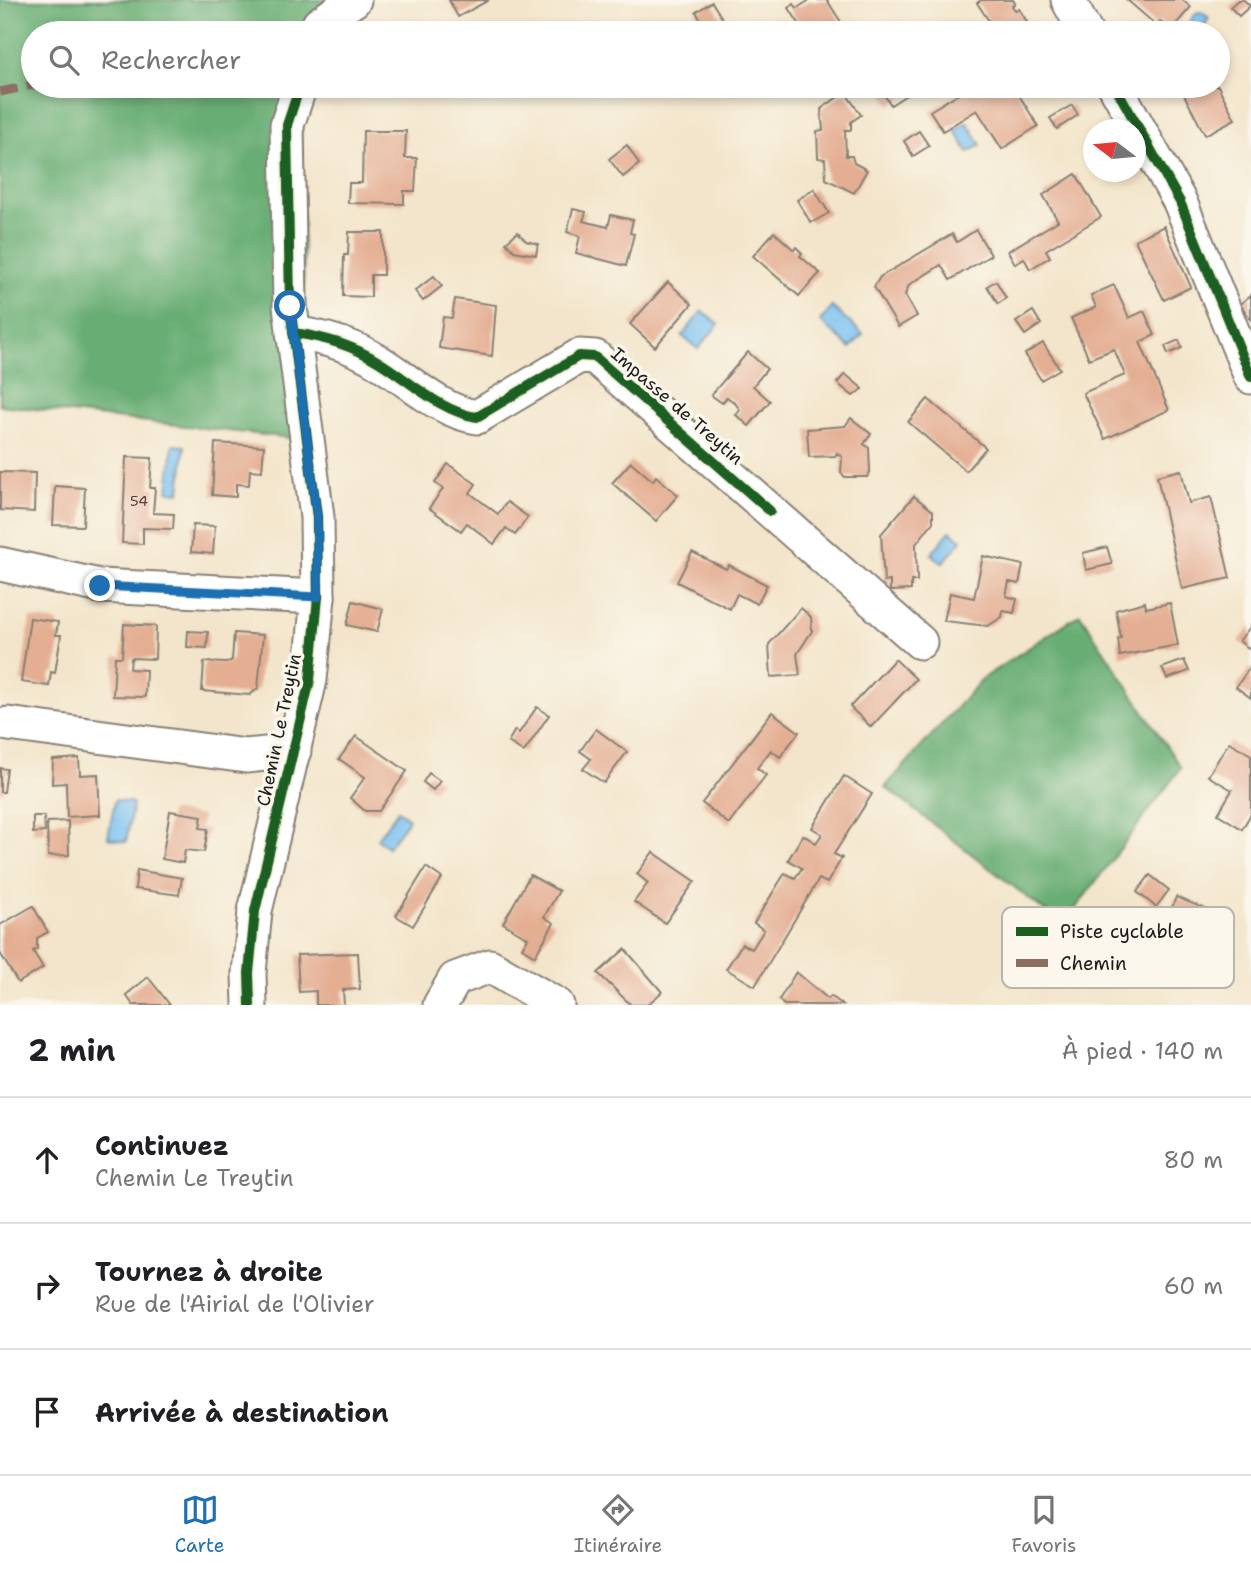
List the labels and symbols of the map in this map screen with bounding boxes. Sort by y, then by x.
north arrow [1083,119,1146,182]
route start [274,290,305,321]
street label: Impasse de Treytin [606,342,748,470]
house number: 54 [130,492,148,510]
route end [84,570,115,601]
street label: Chemin Le Treytin [251,651,307,809]
legend [1002,907,1234,988]
text: Piste cyclable [1060,919,1184,944]
text: Chemin [1060,951,1127,976]

